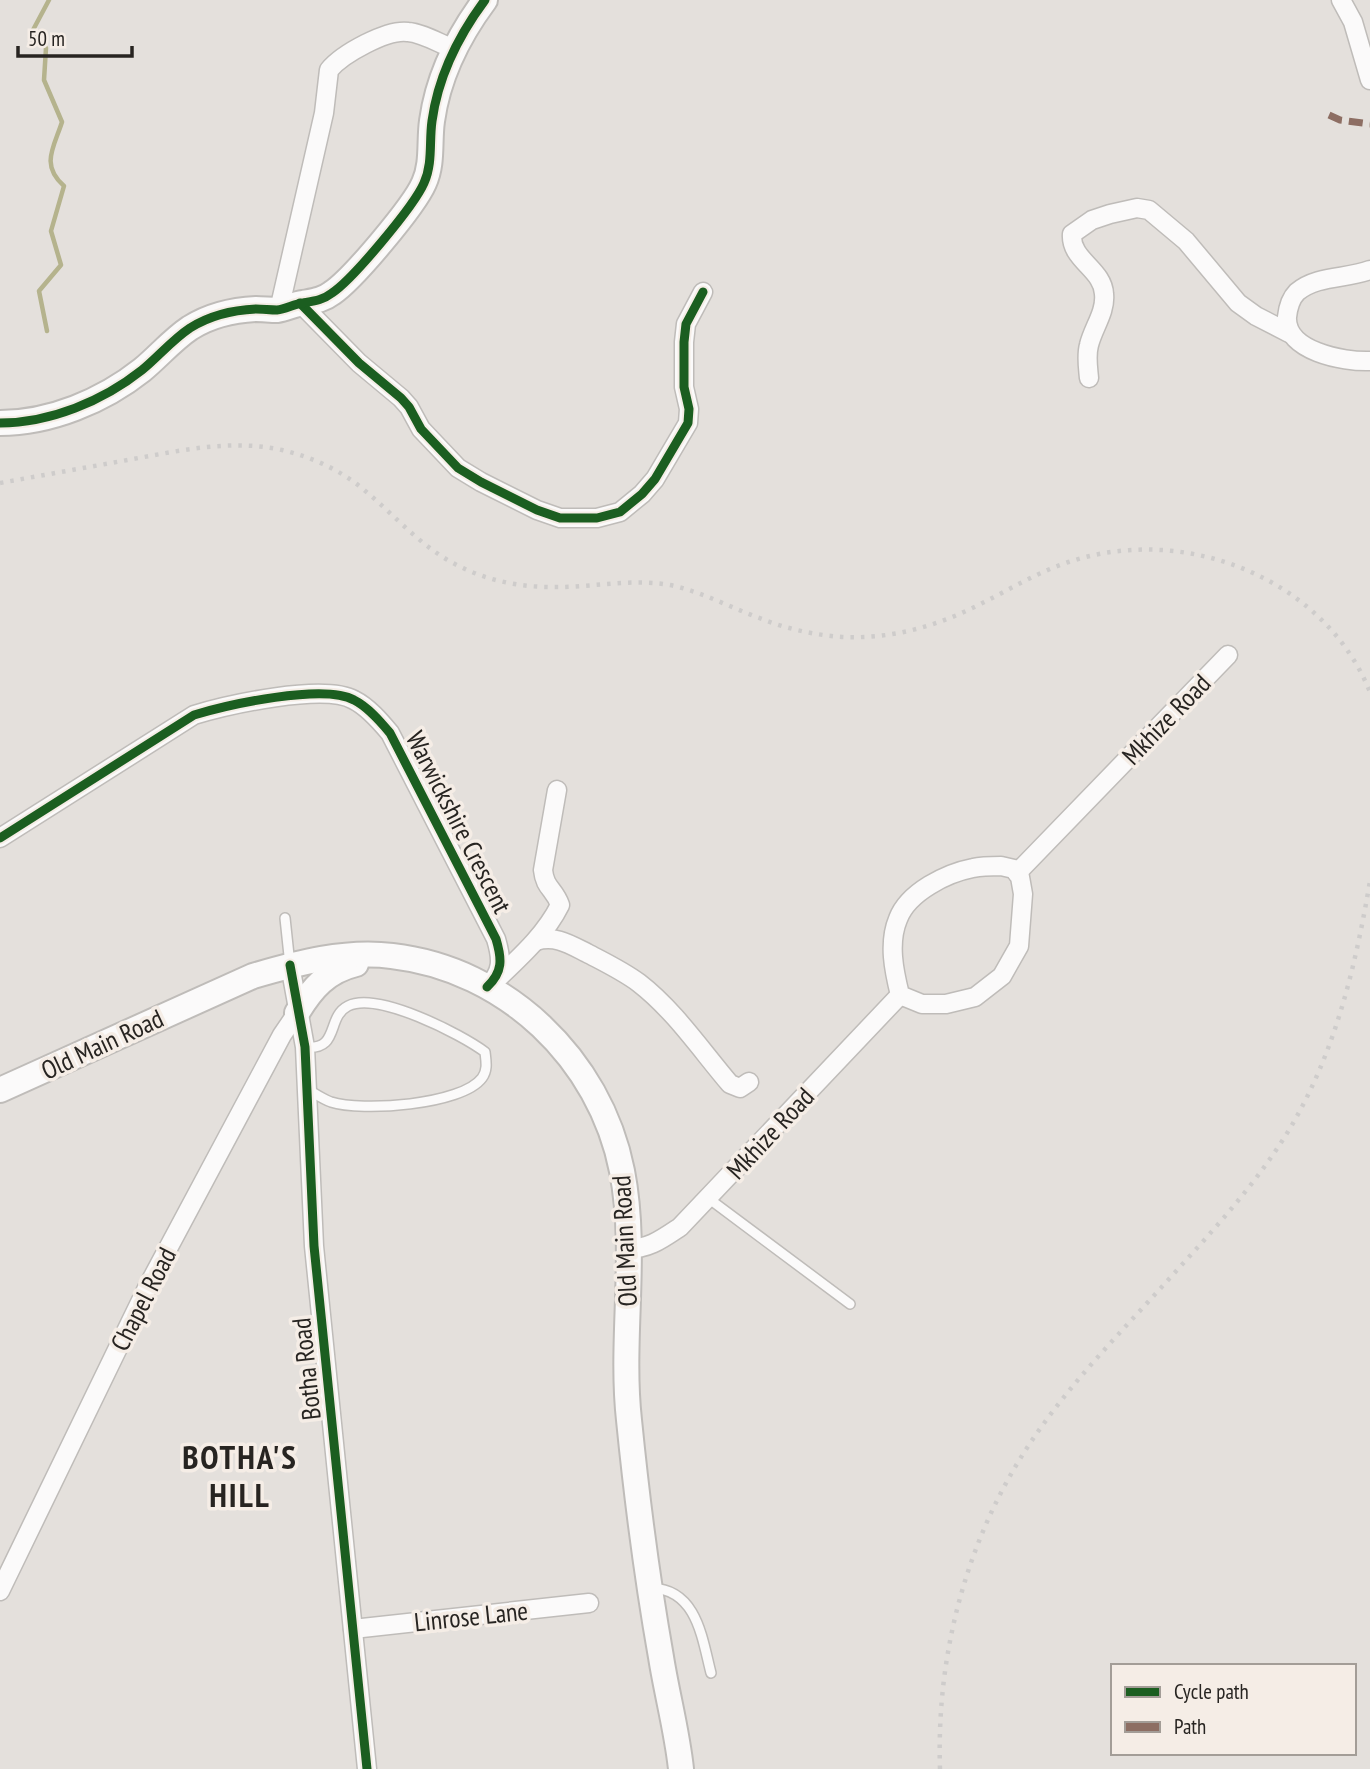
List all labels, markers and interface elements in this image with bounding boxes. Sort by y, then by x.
scale bar [18,14,131,58]
text: 50 m [28,25,65,52]
street label: Mkhize Road [1115,667,1217,771]
street label: Warwickshire Crescent [399,725,519,919]
street label: Old Main Road [36,1001,168,1087]
street label: Mkhize Road [719,1080,821,1186]
street label: Old Main Road [604,1175,644,1307]
street label: Chapel Road [103,1242,183,1356]
street label: Botha Road [284,1316,328,1422]
district label: BOTHA'S HILL [182,1435,298,1516]
street label: Linrose Lane [412,1594,530,1638]
legend [1111,1664,1356,1755]
text: Cycle path [1174,1678,1249,1705]
text: Path [1174,1713,1206,1740]

